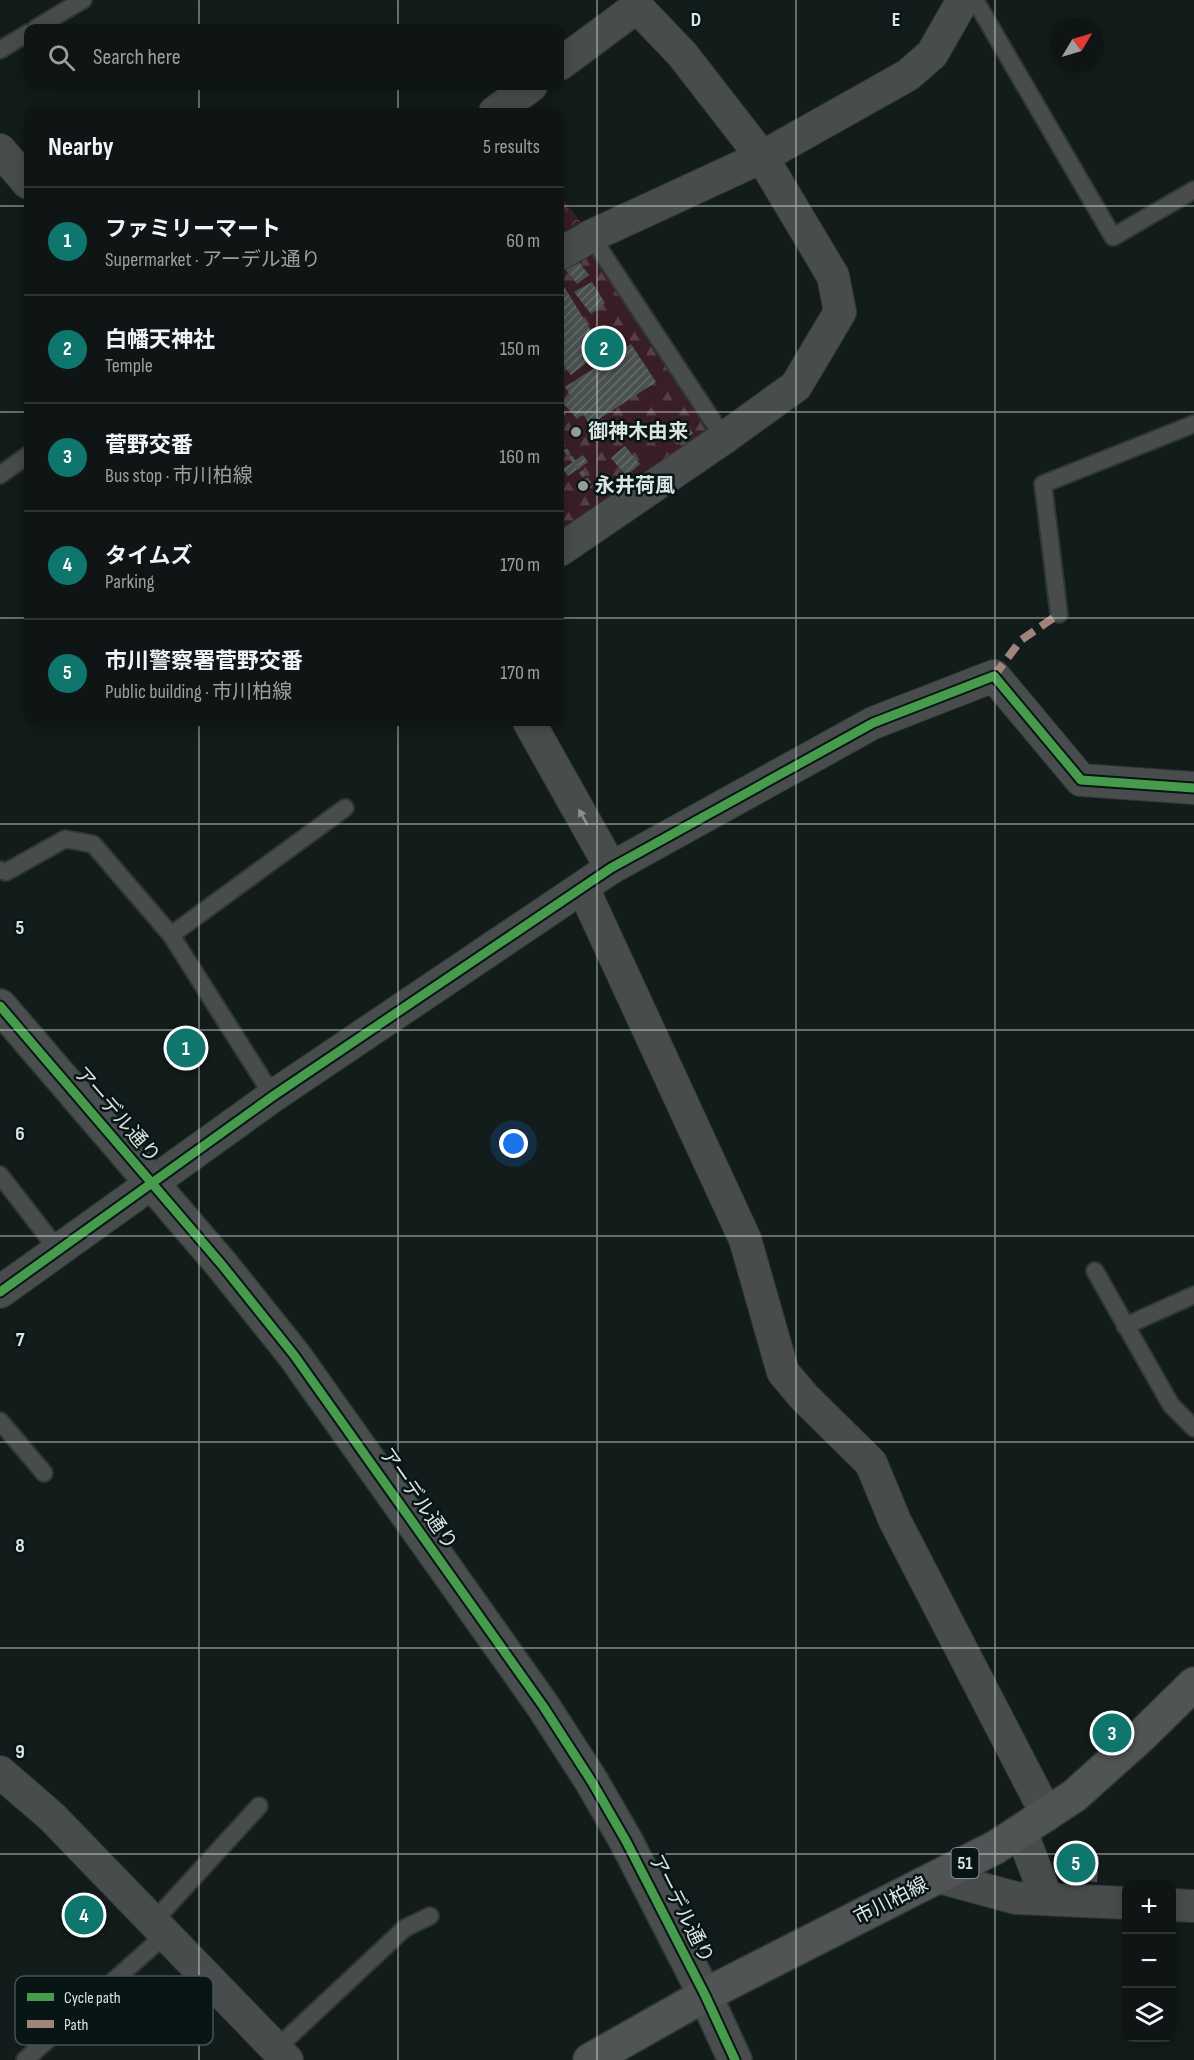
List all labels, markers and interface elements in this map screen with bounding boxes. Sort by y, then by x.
text: D [691,8,701,32]
text: E [892,8,900,32]
north arrow [1050,18,1104,72]
search box [24,24,564,90]
icon: search [45,41,78,74]
text: Search here [93,44,180,71]
text: Nearby [48,132,114,163]
text: 5 results [483,135,540,159]
text: ファミリーマート [105,216,281,243]
text: 1 [64,229,71,253]
text: 60 m [506,229,540,253]
text: Supermarket · アーデル通り [105,248,321,272]
pin: 2 [584,326,624,370]
text: 白幡天神社 [105,327,215,354]
text: 2 [63,337,72,361]
text: 150 m [500,337,540,361]
text: Temple [105,354,153,378]
place label: 御神木由来 [588,420,688,444]
marker: 御神木由来 [569,425,583,439]
text: 菅野交番 [105,432,193,459]
text: 3 [63,445,72,469]
text: 160 m [499,445,540,469]
text: Bus stop · 市川柏線 [105,464,253,488]
place label: 永井荷風 [595,474,675,498]
marker: 永井荷風 [576,479,590,493]
text: タイムズ [105,543,193,570]
text: 4 [63,553,72,577]
text: 170 m [500,553,540,577]
text: Parking [105,570,155,594]
text: 市川警察署菅野交番 [105,648,303,675]
text: 5 [63,661,72,685]
text: 170 m [500,661,540,685]
text: Public building · 市川柏線 [105,680,292,704]
one-way arrow [577,809,588,825]
text: 5 [16,916,25,940]
pin: 1 [166,1026,206,1070]
street label: アーデル通り [69,1062,165,1168]
text: 6 [15,1122,25,1146]
your location [499,1129,528,1158]
text: 7 [16,1328,25,1352]
street label: アーデル通り [374,1443,462,1555]
text: 8 [15,1534,25,1558]
pin: 3 [1092,1710,1132,1756]
text: 9 [15,1740,25,1764]
pin: 5 [1056,1840,1096,1886]
road number: 51 [952,1848,978,1878]
street label: アーデル通り [643,1851,719,1967]
street label: 市川柏線 [850,1872,932,1930]
map controls [1122,1880,1176,2042]
button: + [1122,1880,1176,1934]
pin: 4 [64,1892,104,1938]
button: − [1122,1934,1176,1988]
legend [15,1976,213,2045]
button: layers [1122,1988,1176,2042]
text: Cycle path [64,1989,121,2008]
text: Path [64,2016,88,2035]

